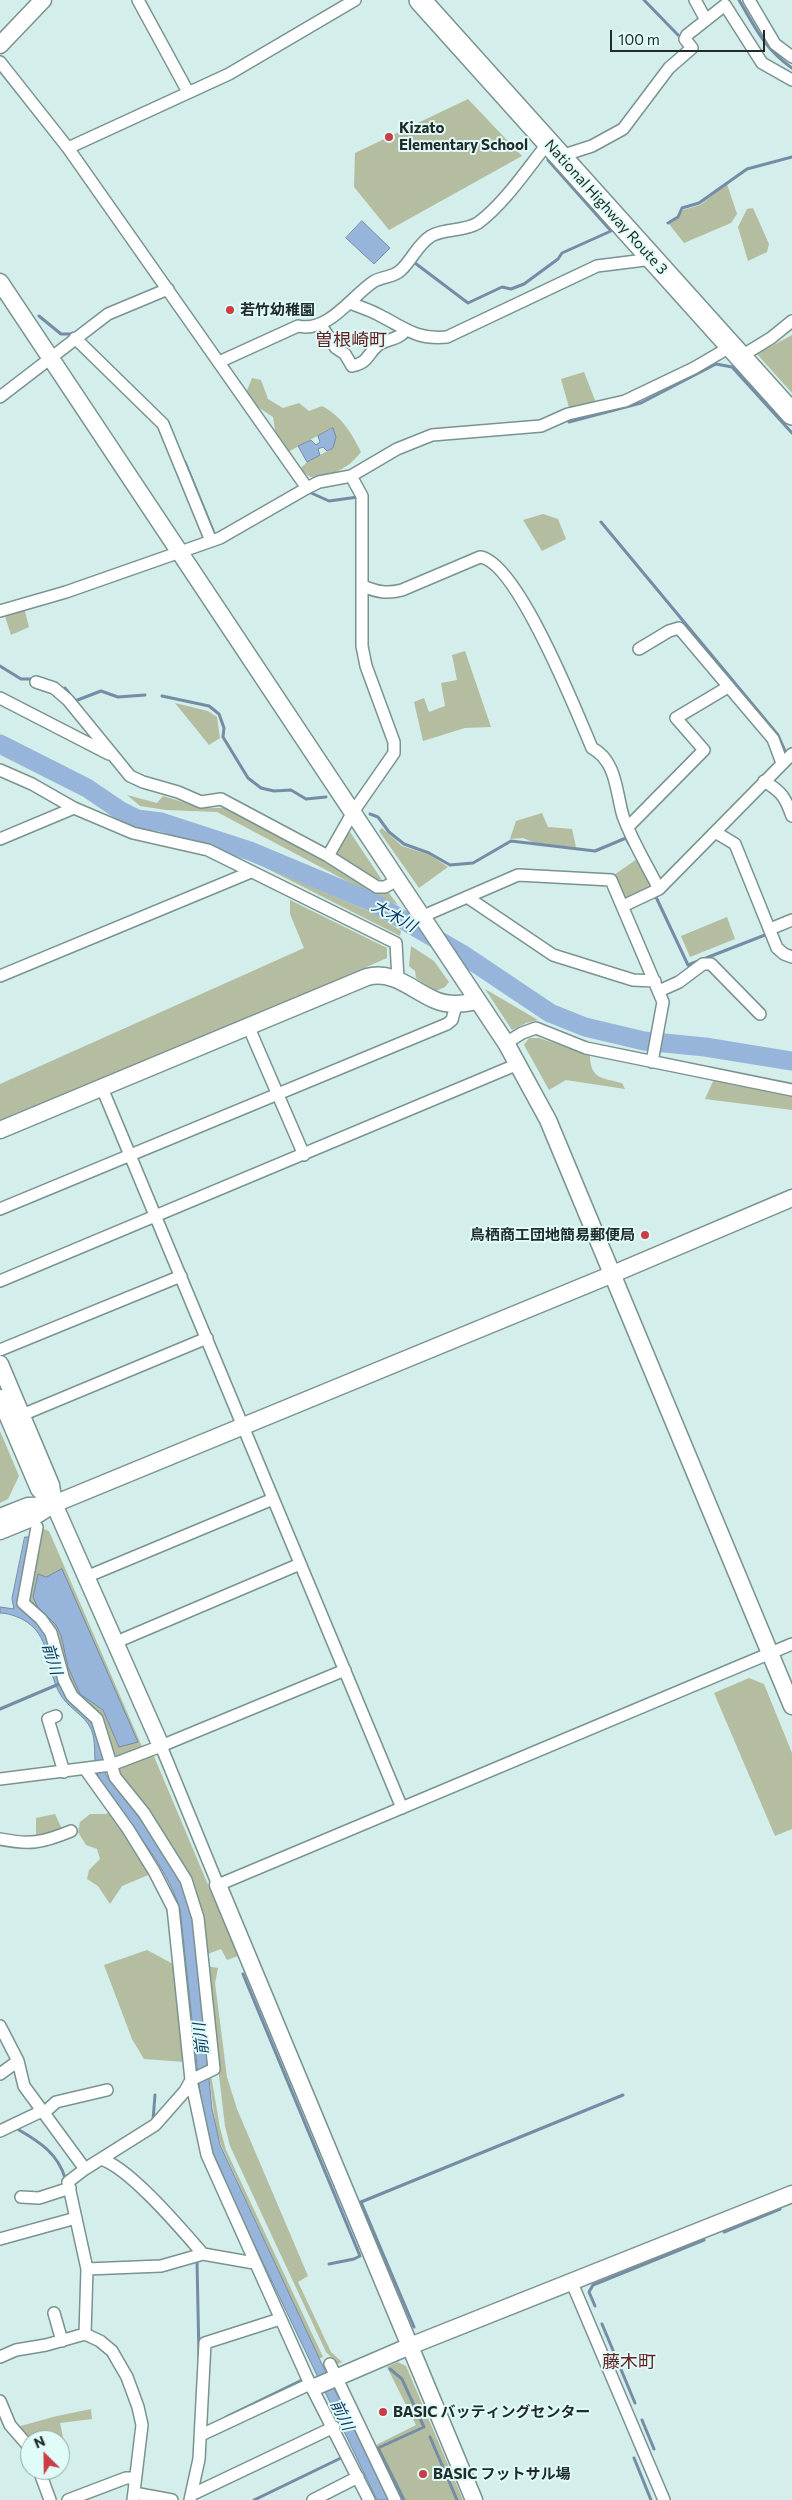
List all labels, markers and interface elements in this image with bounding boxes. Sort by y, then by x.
scale bar [612,20,767,52]
text: 100 m [618,30,660,48]
place label: Kizato Elementary School [399,119,528,154]
marker: Kizato Elementary School [383,131,395,143]
street label: National Highway Route 3 [541,136,671,278]
place label: 若竹幼稚園 [240,301,315,319]
marker: 若竹幼稚園 [224,304,236,316]
district label: 曽根崎町 [315,329,387,351]
water label: 大木川 [368,896,420,936]
place label: 鳥栖商工団地簡易郵便局 [470,1226,635,1244]
marker: 鳥栖商工団地簡易郵便局 [639,1229,651,1241]
water label: 前川 [38,1641,66,1677]
water label: 前川 [190,2022,212,2056]
district label: 藤木町 [602,2351,656,2373]
water label: 前川 [326,2396,358,2434]
place label: BASIC バッティングセンター [393,2403,590,2421]
marker: BASIC バッティングセンター [377,2406,389,2418]
north arrow [20,2430,70,2480]
text: N [31,2432,47,2452]
place label: BASIC フットサル場 [433,2465,570,2483]
marker: BASIC フットサル場 [417,2468,429,2480]

